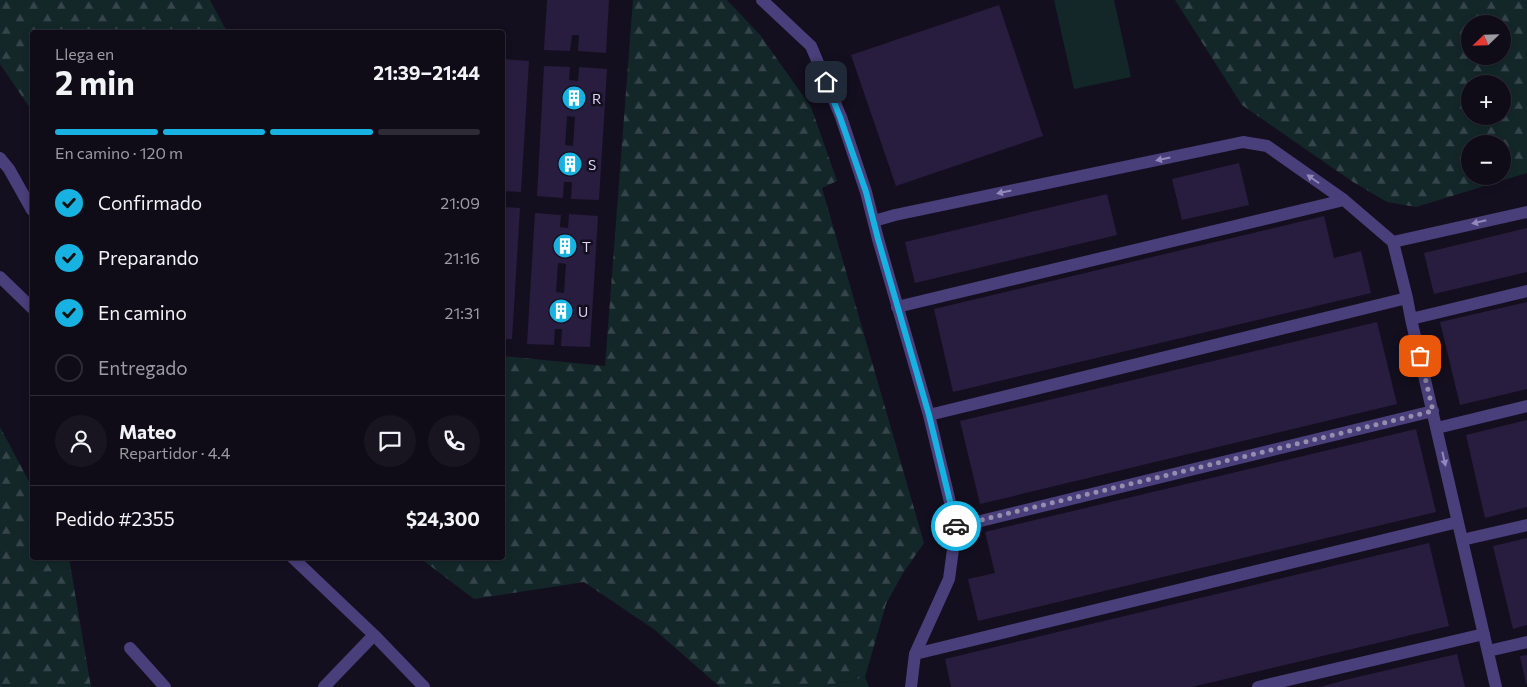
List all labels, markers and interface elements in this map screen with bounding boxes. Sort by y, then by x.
north arrow [1461,15,1511,65]
map controls [1461,15,1511,185]
text: Llega en [55,44,114,63]
text: 21:39–21:44 [373,61,480,84]
pin [805,61,847,103]
text: 2 min [55,62,135,102]
icon: home [812,68,840,96]
button: + [1461,75,1511,125]
building icon: R [561,85,587,111]
place label: R [592,90,601,107]
button: − [1461,135,1511,185]
text: En camino · 120 m [55,143,183,162]
building icon: S [557,151,583,177]
one-way arrow [1155,155,1171,163]
place label: S [588,156,596,173]
one-way arrow [1307,174,1320,184]
one-way arrow [997,188,1012,196]
icon: check [55,189,83,217]
text: Confirmado [98,191,202,214]
text: 21:09 [440,193,480,212]
one-way arrow [1472,218,1487,226]
building icon: T [552,233,578,259]
place label: T [582,238,591,255]
icon: check [55,244,83,272]
text: Preparando [98,246,199,269]
text: 21:16 [444,248,480,267]
building icon: U [548,298,574,324]
icon: check [55,299,83,327]
text: En camino [98,301,187,324]
text: 21:31 [445,303,480,322]
place label: U [578,303,588,320]
pin [1399,335,1441,377]
icon: bag [1406,342,1434,370]
text: Entregado [98,356,188,379]
button: person [55,415,107,467]
button: chat [364,415,416,467]
button: phone [428,415,480,467]
text: Mateo [119,420,176,443]
text: Repartidor · 4.4 [119,443,230,462]
one-way arrow [1440,452,1448,467]
courier [931,501,981,551]
text: Pedido #2355 [55,507,175,530]
text: $24,300 [406,507,480,530]
icon: car [942,512,970,540]

